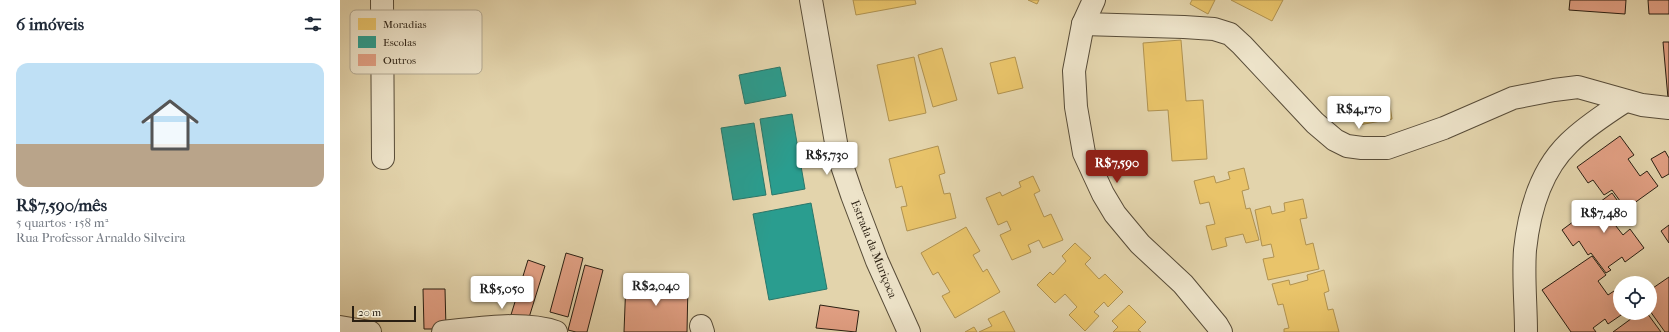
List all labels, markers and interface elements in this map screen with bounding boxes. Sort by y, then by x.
legend [350,10,482,74]
icon: filters [302,13,324,35]
text: 6 imóveis [16,14,84,34]
text: Moradias [383,18,427,31]
text: Escolas [383,36,416,49]
text: Outros [383,54,416,67]
icon: home [134,89,206,161]
pin: R$4,170 [1322,96,1396,130]
text: R$4,170 [1336,101,1382,116]
pin: R$5,730 [790,142,864,176]
text: R$5,730 [806,147,848,162]
pin: R$7,590 [1080,150,1154,184]
text: R$7,590 [1095,155,1139,170]
text: R$7,590/mês [16,195,107,215]
street label: Estrada da Muriçoca [847,198,900,301]
pin: R$7,480 [1567,200,1641,234]
text: R$7,480 [1580,205,1628,220]
text: 5 quartos · 158 m² [16,215,108,230]
text: Rua Professor Arnaldo Silveira [16,230,186,245]
pin: R$2,040 [619,273,693,307]
pin: R$5,050 [465,276,539,310]
map controls [1613,276,1657,320]
button: locate [1613,276,1657,320]
text: R$2,040 [632,278,680,293]
text: R$5,050 [480,281,524,296]
scale bar [352,304,416,323]
text: 20 m [358,306,381,319]

